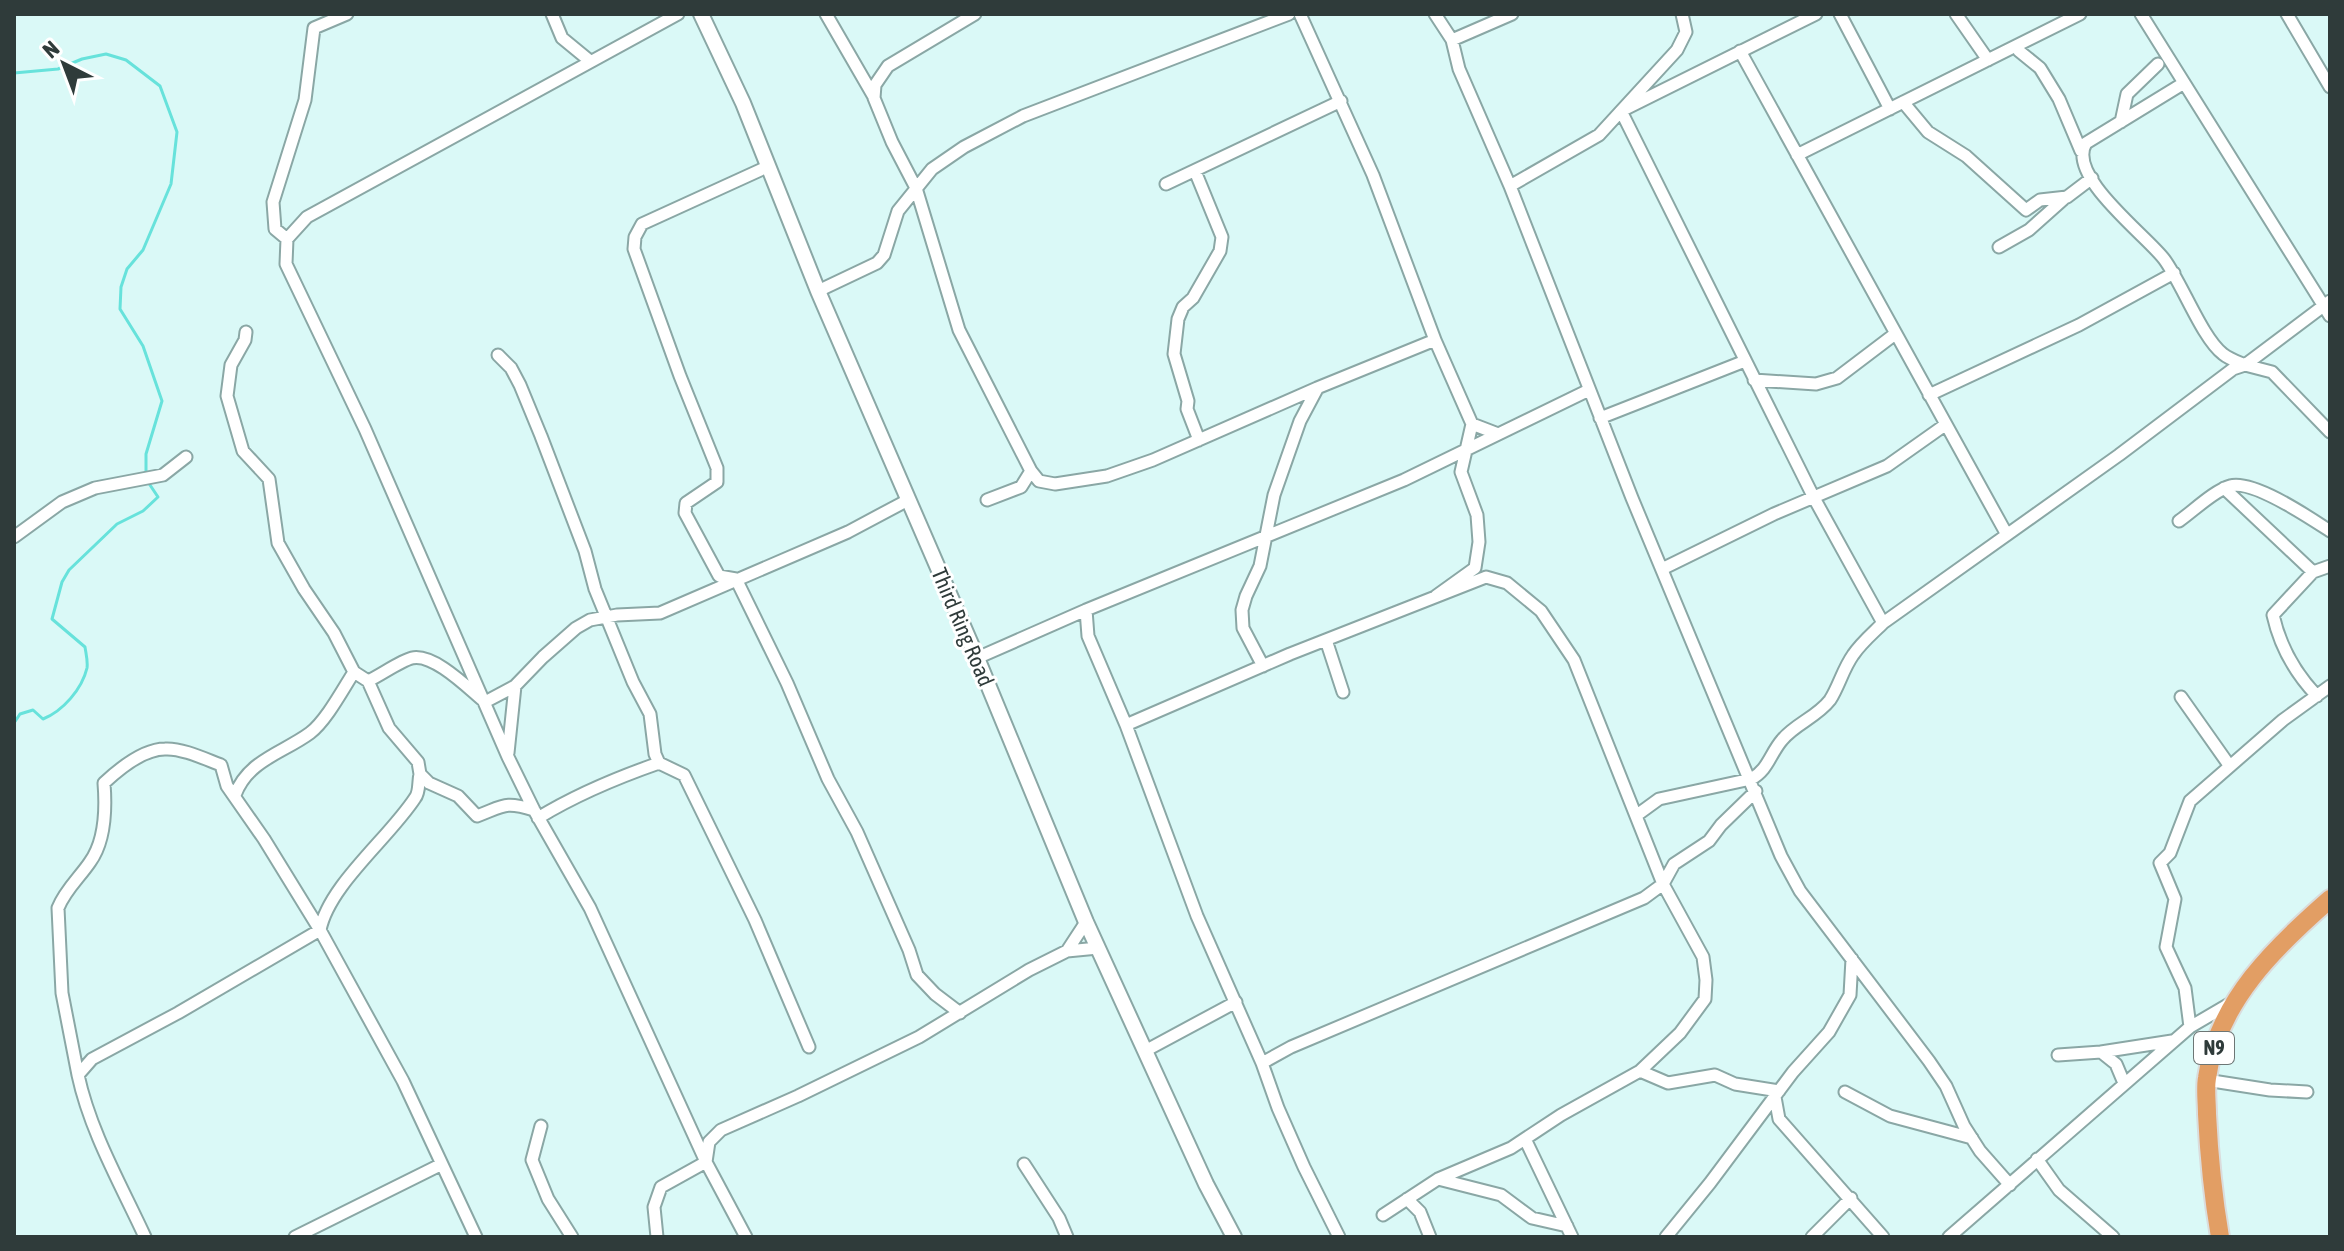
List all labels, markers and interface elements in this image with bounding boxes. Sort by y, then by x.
north arrow [24,24,104,104]
text: N [37,35,64,63]
street label: Third Ring Road [926,564,1000,690]
road number: N9 [2194,1032,2234,1064]

